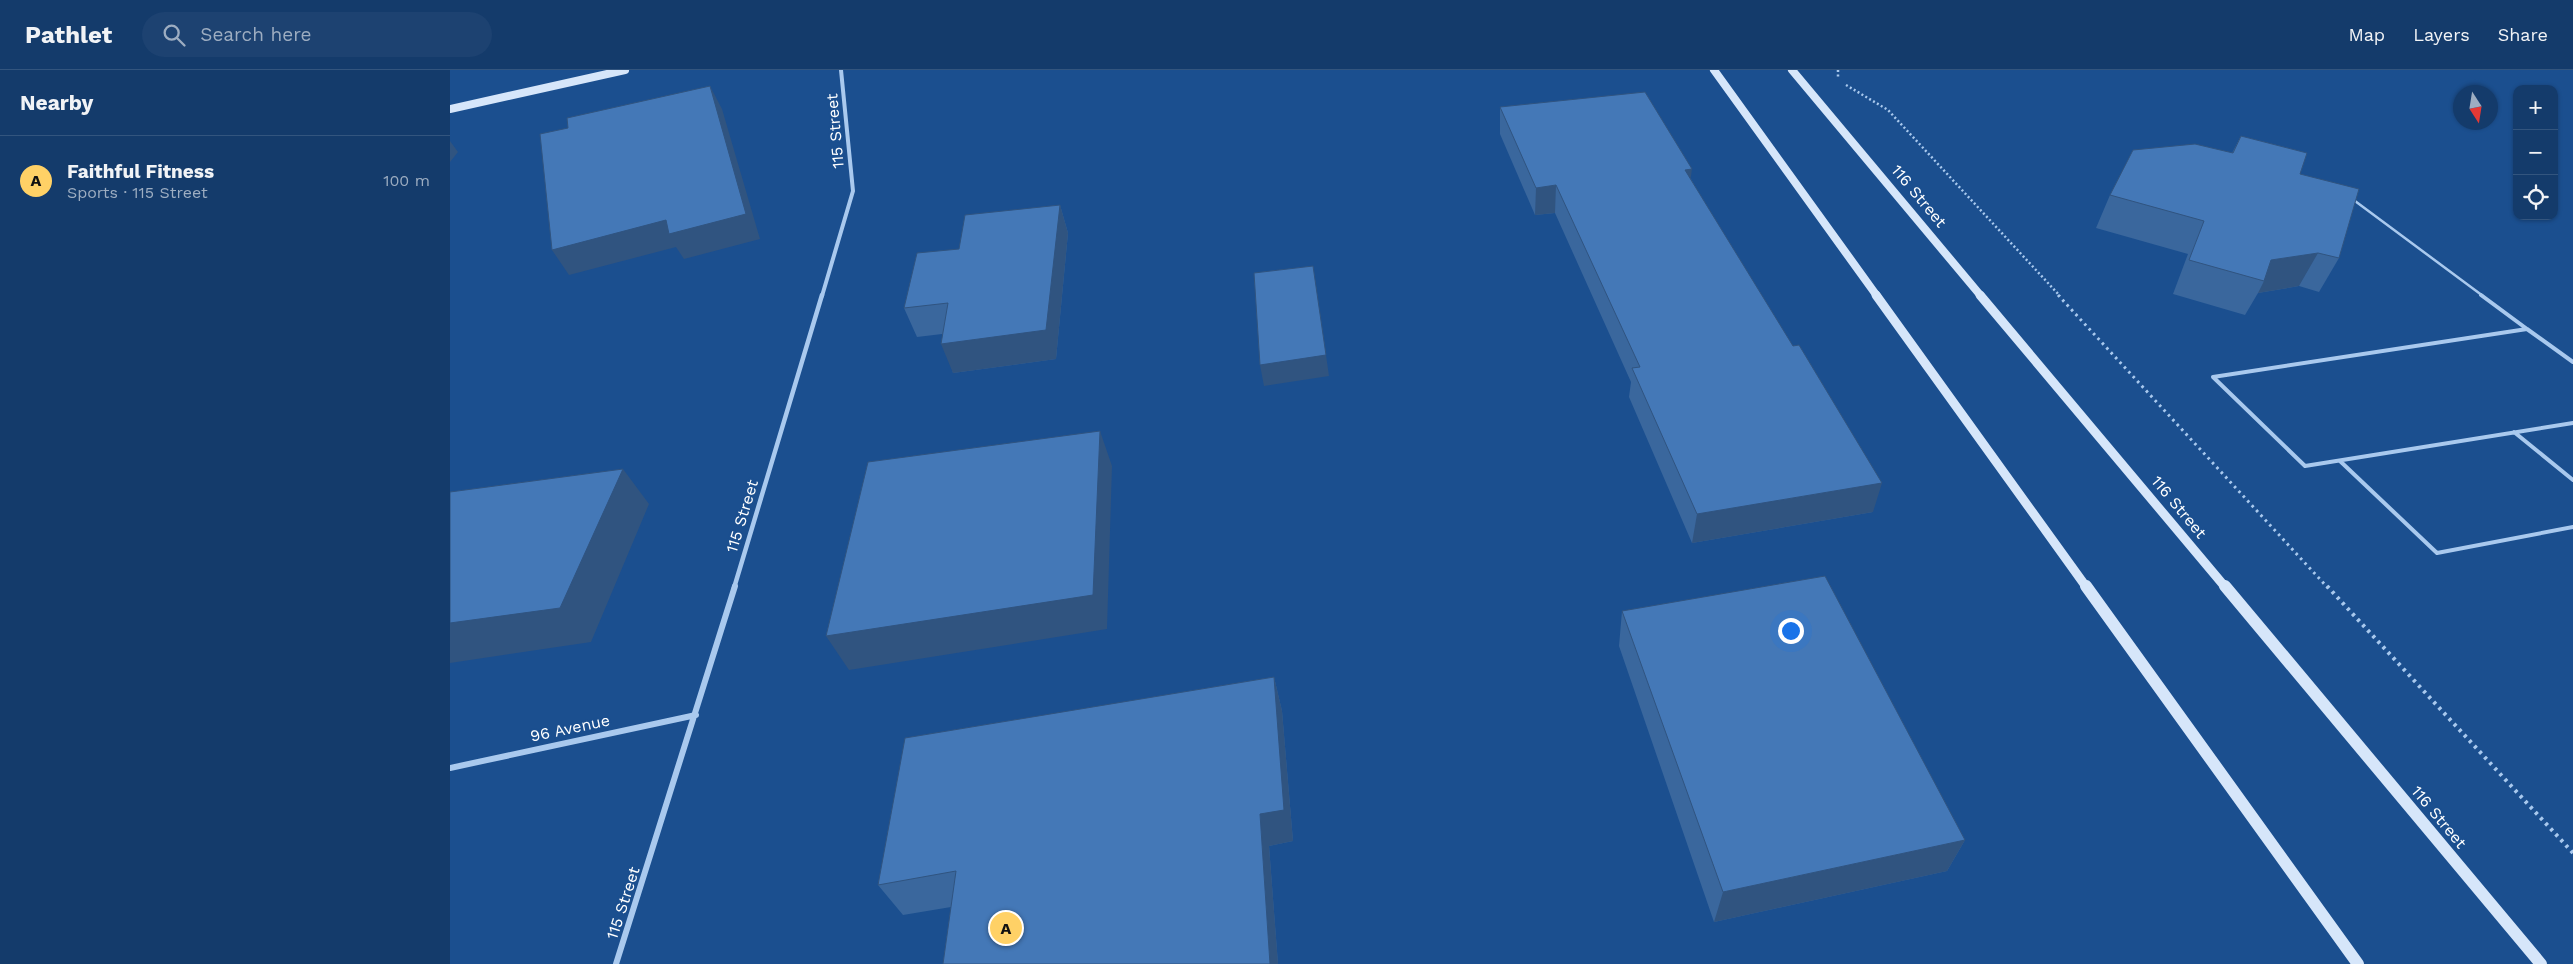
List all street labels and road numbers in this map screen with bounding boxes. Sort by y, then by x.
street label: 115 Street [822,92,848,169]
street label: 116 Street [1887,161,1951,231]
street label: 116 Street [2147,472,2211,542]
street label: 115 Street [722,477,762,555]
street label: 96 Avenue [528,710,612,746]
street label: 116 Street [2407,782,2471,852]
street label: 115 Street [602,864,644,942]

